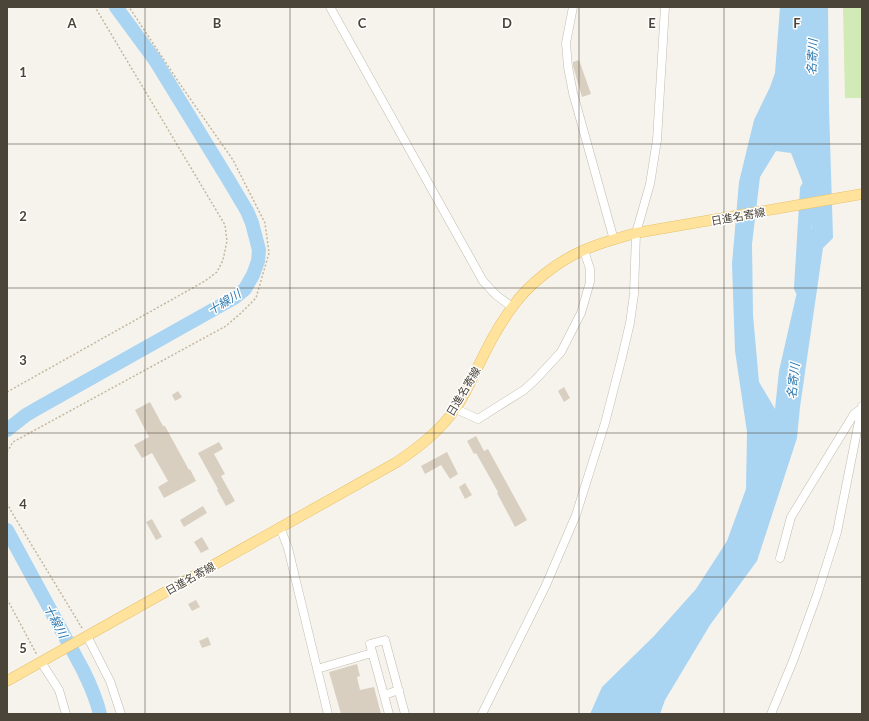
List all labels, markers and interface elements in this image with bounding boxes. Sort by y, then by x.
text: A [66,15,77,31]
text: B [213,15,222,31]
text: C [358,15,367,31]
text: D [502,15,512,31]
text: E [648,15,656,31]
text: F [793,15,801,31]
water label: 名寄川 [804,37,821,75]
text: 1 [19,64,27,80]
street label: 日進名寄線 [710,205,766,227]
text: 2 [19,208,27,224]
water label: 十線川 [205,285,245,318]
text: 3 [19,352,27,368]
water label: 名寄川 [784,360,803,400]
street label: 日進名寄線 [443,364,483,418]
text: 4 [19,496,27,512]
street label: 日進名寄線 [163,559,217,597]
water label: 十線川 [41,602,72,642]
text: 5 [19,640,27,656]

